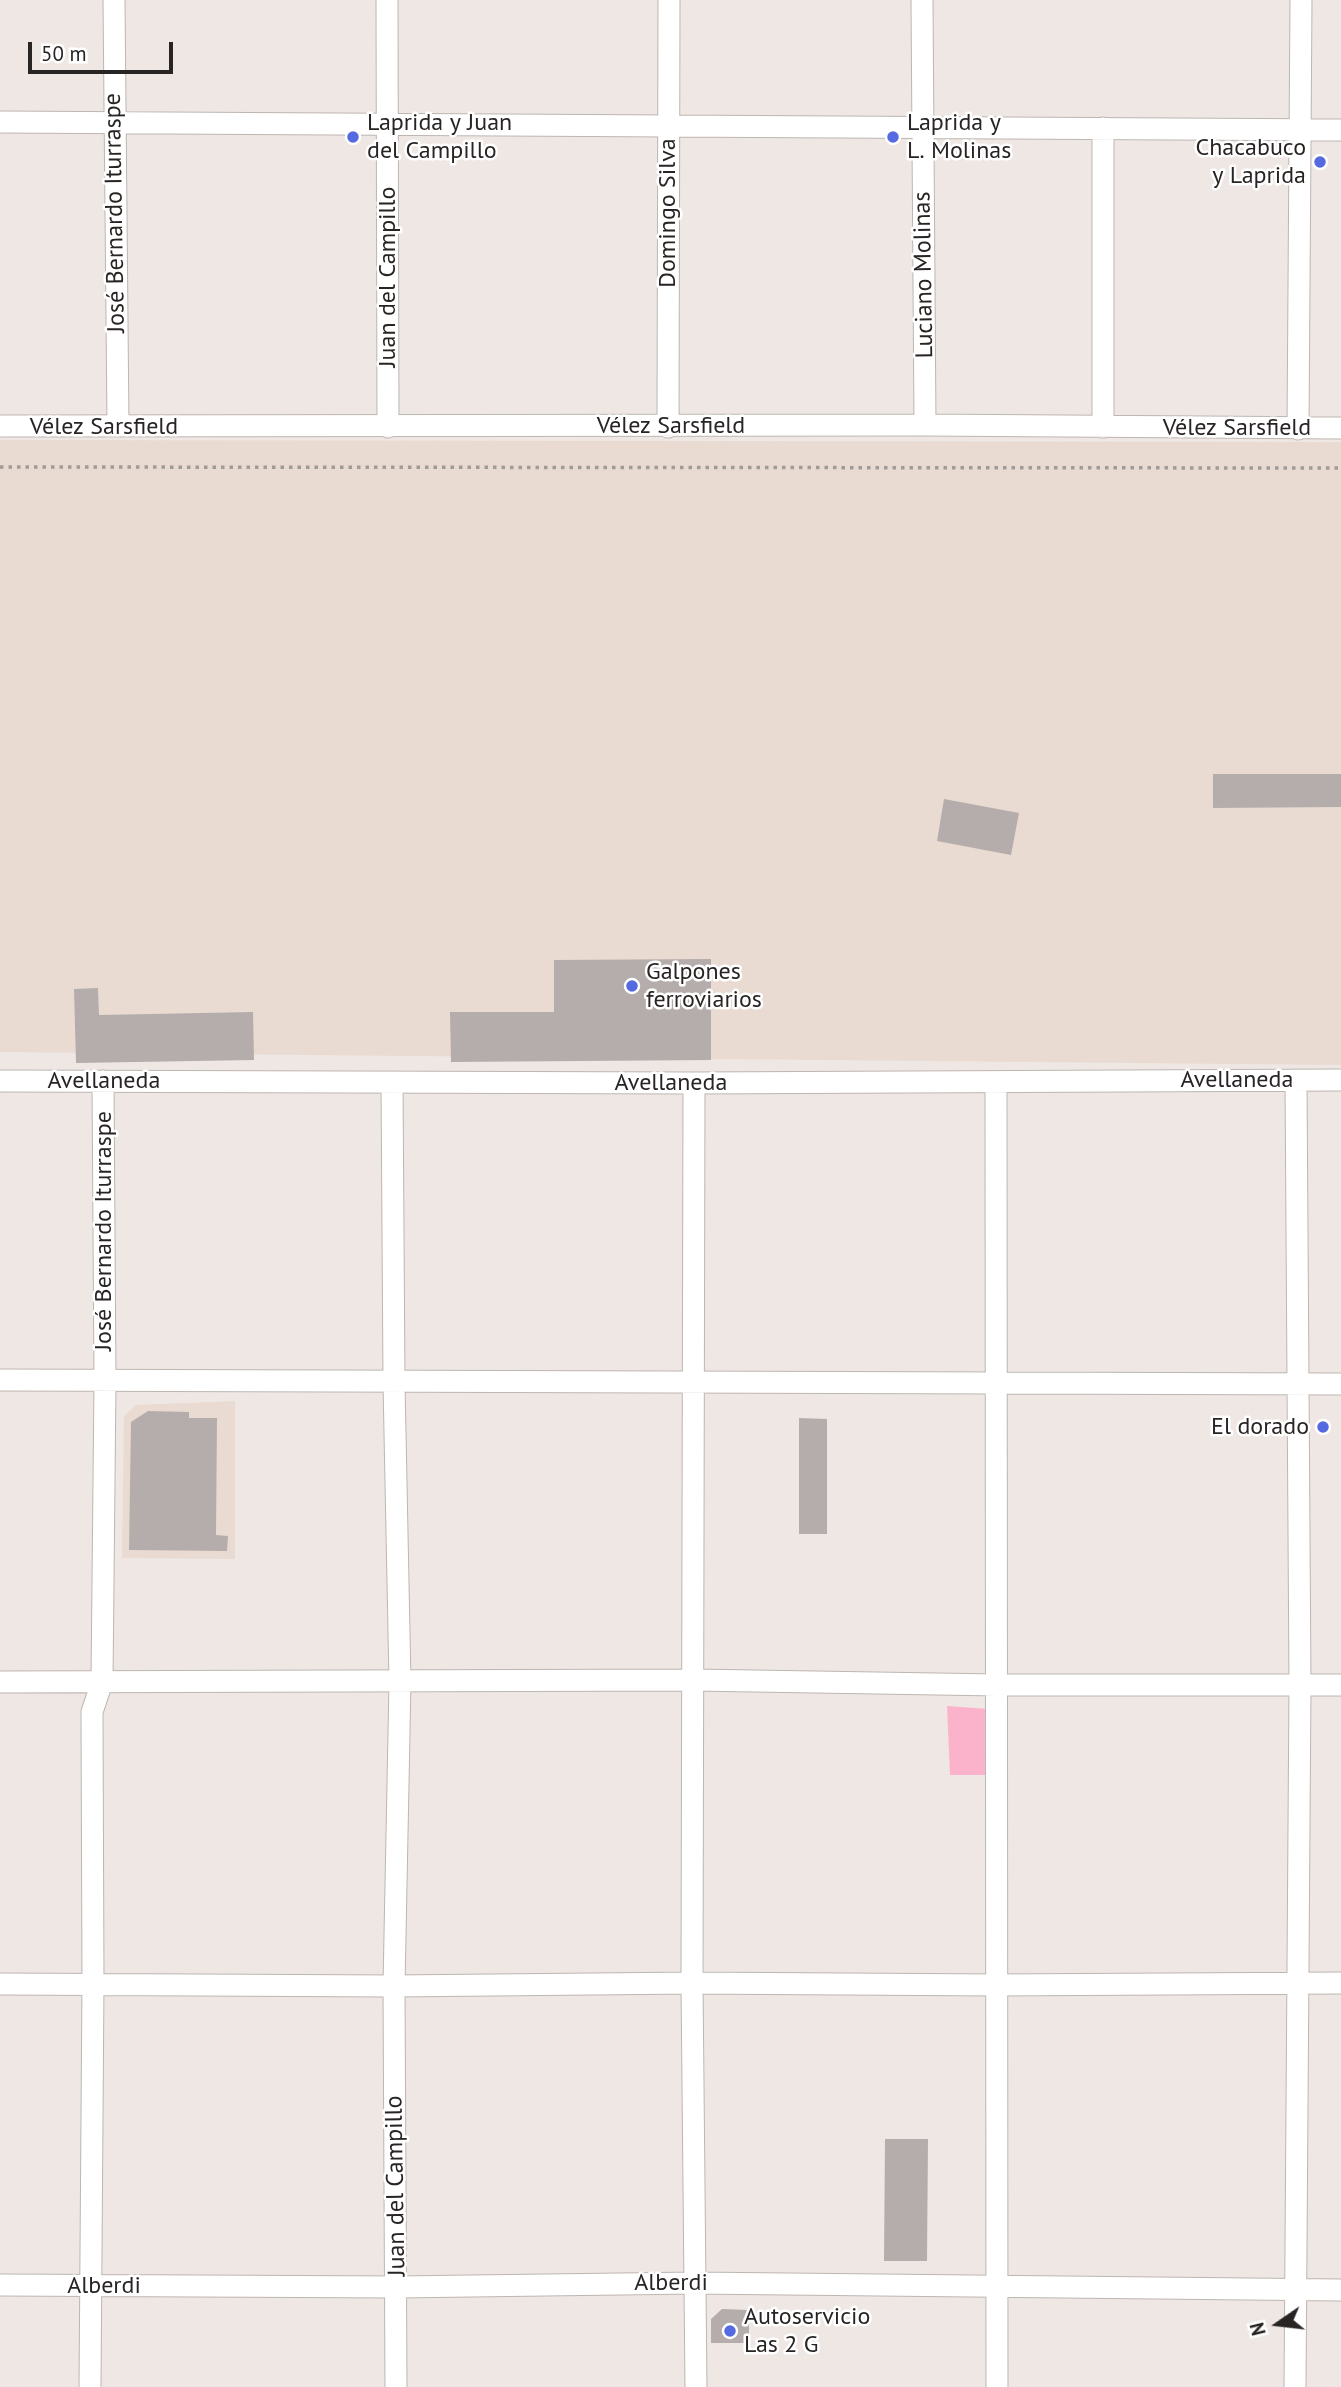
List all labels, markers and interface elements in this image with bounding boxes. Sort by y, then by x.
scale bar [32,28,177,72]
text: 50 m [41,40,87,67]
street label: José Bernardo Iturraspe [99,93,131,333]
place label: Laprida y Juan del Campillo [367,109,512,165]
place label: Laprida y L. Molinas [907,109,1011,165]
marker: Laprida y Juan del Campillo [345,129,361,145]
marker: Laprida y L. Molinas [885,129,901,145]
place label: Chacabuco y Laprida [1196,134,1306,190]
street label: Domingo Silva [654,138,682,288]
marker: Chacabuco y Laprida [1312,154,1328,170]
street label: Juan del Campillo [374,187,402,367]
street label: Luciano Molinas [908,191,940,359]
street label: Vélez Sarsfield [597,412,745,440]
street label: Vélez Sarsfield [30,413,178,441]
street label: Vélez Sarsfield [1163,414,1311,442]
place label: Galpones ferroviarios [646,958,762,1014]
marker: Galpones ferroviarios [624,978,640,994]
street label: Avellaneda [1181,1066,1293,1094]
street label: Avellaneda [48,1067,160,1095]
street label: Avellaneda [615,1069,727,1097]
street label: José Bernardo Iturraspe [90,1111,118,1351]
place label: El dorado [1211,1413,1309,1441]
marker: El dorado [1315,1419,1331,1435]
street label: Juan del Campillo [380,2095,412,2277]
street label: Alberdi [634,2269,708,2297]
street label: Alberdi [67,2272,141,2300]
north arrow [1243,2289,1313,2359]
place label: Autoservicio Las 2 G [744,2303,870,2359]
text: N [1244,2320,1271,2338]
marker: Autoservicio Las 2 G [722,2323,738,2339]

